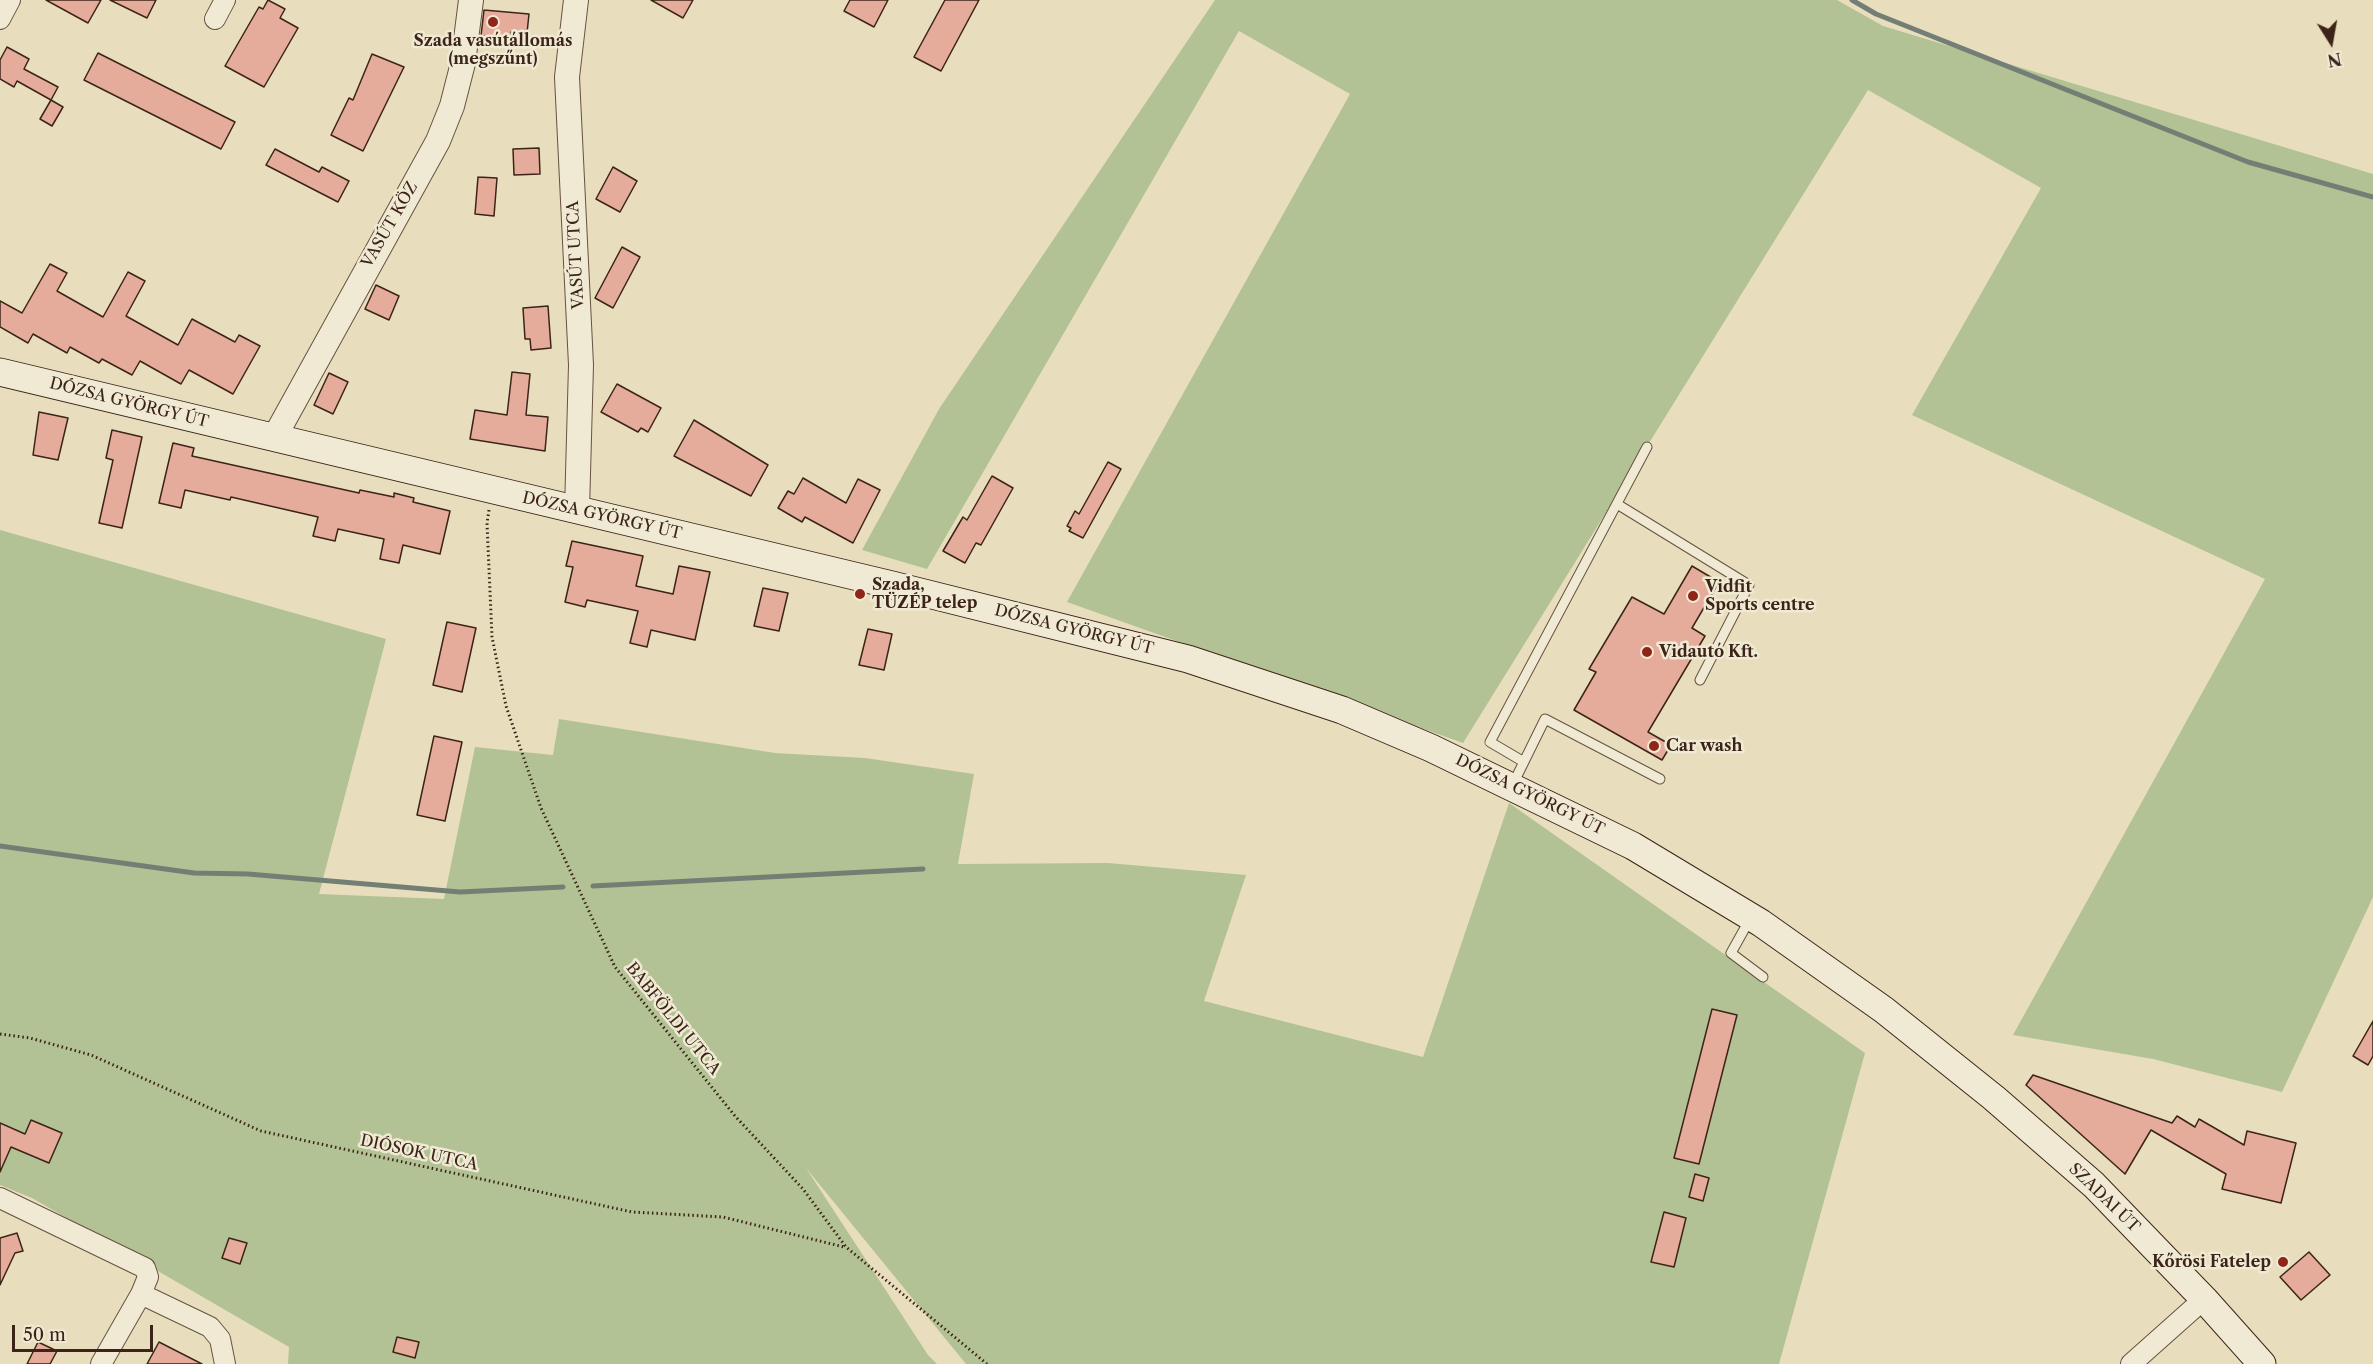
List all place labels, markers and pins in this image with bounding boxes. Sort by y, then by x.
marker: Szada vasútállomás (megszűnt) [486,15,500,29]
place label: Szada vasútállomás (megszűnt) [414,31,572,69]
place label: Szada, TÜZÉP telep [872,575,977,613]
place label: Vidfit Sports centre [1705,577,1815,615]
marker: Szada, TÜZÉP telep [853,587,867,601]
marker: Vidfit Sports centre [1686,589,1700,603]
place label: Vidautó Kft. [1659,642,1758,662]
marker: Vidautó Kft. [1640,645,1654,659]
place label: Car wash [1666,736,1743,756]
marker: Car wash [1647,739,1661,753]
place label: Kőrösi Fatelep [2152,1252,2271,1272]
marker: Kőrösi Fatelep [2276,1255,2290,1269]

